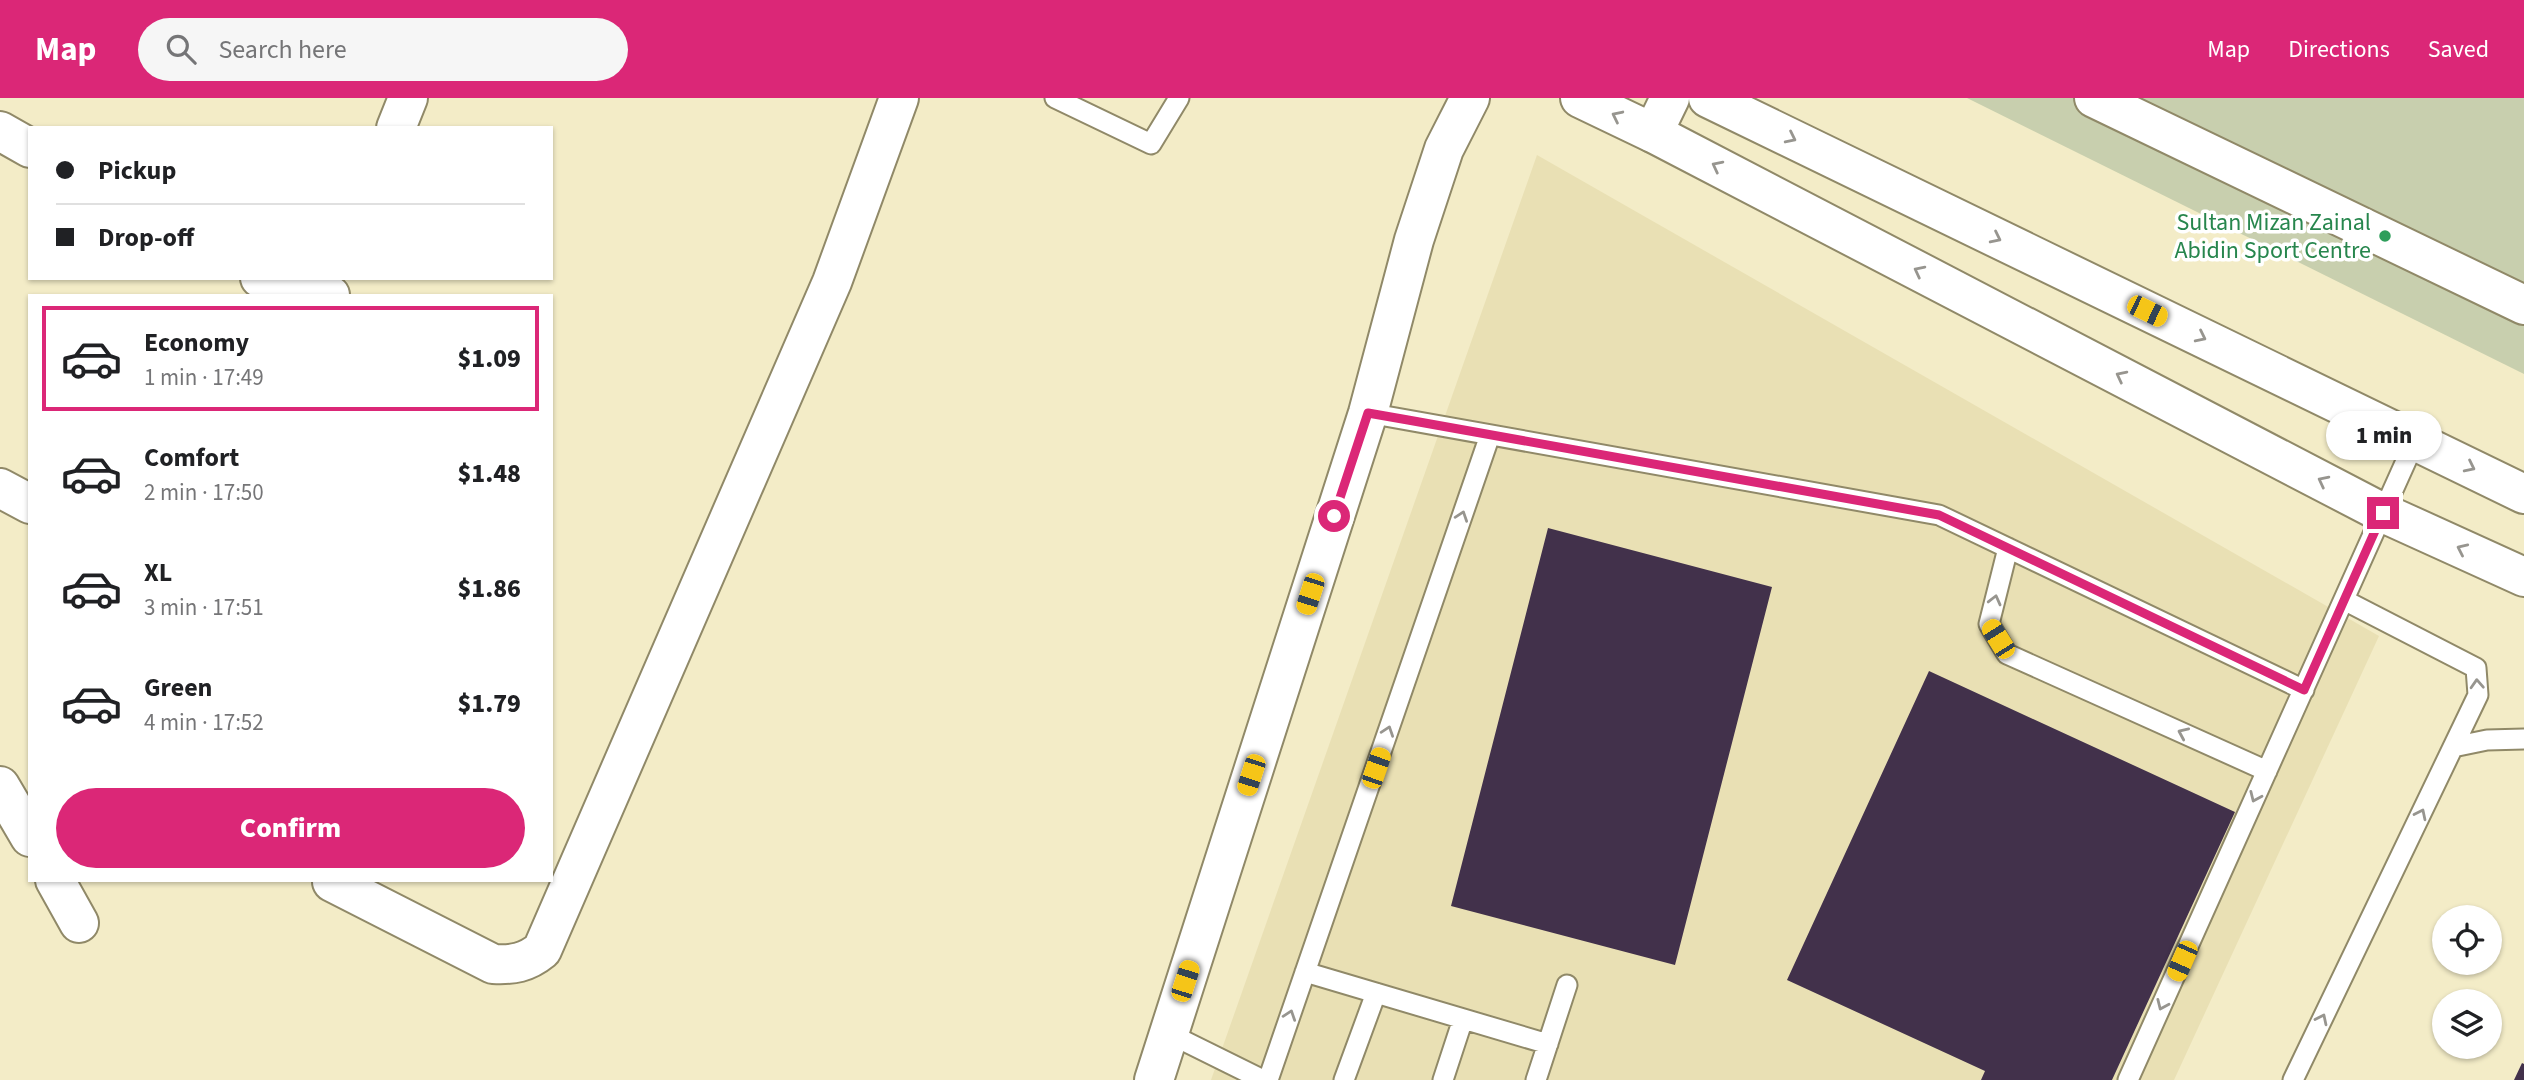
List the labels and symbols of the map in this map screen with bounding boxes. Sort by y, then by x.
one-way arrow [1612,110,1624,124]
one-way arrow [1784,130,1796,144]
one-way arrow [1712,161,1724,175]
place label: Sultan Mizan Zainal Abidin Sport Centre [2174,205,2371,268]
marker: Sultan Mizan Zainal Abidin Sport Centre [2377,228,2393,244]
one-way arrow [1989,229,2001,243]
one-way arrow [1914,266,1926,280]
car [2124,292,2171,330]
one-way arrow [2194,329,2206,343]
one-way arrow [2116,371,2128,385]
callout: 1 min [2325,412,2441,460]
one-way arrow [2463,459,2475,473]
one-way arrow [2318,476,2330,489]
route end [2367,497,2399,529]
route start [1318,500,1350,532]
one-way arrow [1454,510,1468,522]
one-way arrow [2457,543,2469,557]
car [1294,571,1327,617]
one-way arrow [1987,594,2001,606]
car [1978,616,2019,662]
one-way arrow [2469,678,2484,689]
one-way arrow [1380,725,1394,737]
one-way arrow [2177,727,2190,741]
car [1360,745,1393,791]
car [1235,752,1268,798]
one-way arrow [2249,790,2263,802]
one-way arrow [2413,808,2427,821]
car [2164,938,2201,984]
car [1169,958,1202,1004]
one-way arrow [2156,997,2170,1010]
one-way arrow [1282,1010,1296,1022]
one-way arrow [2314,1013,2328,1026]

